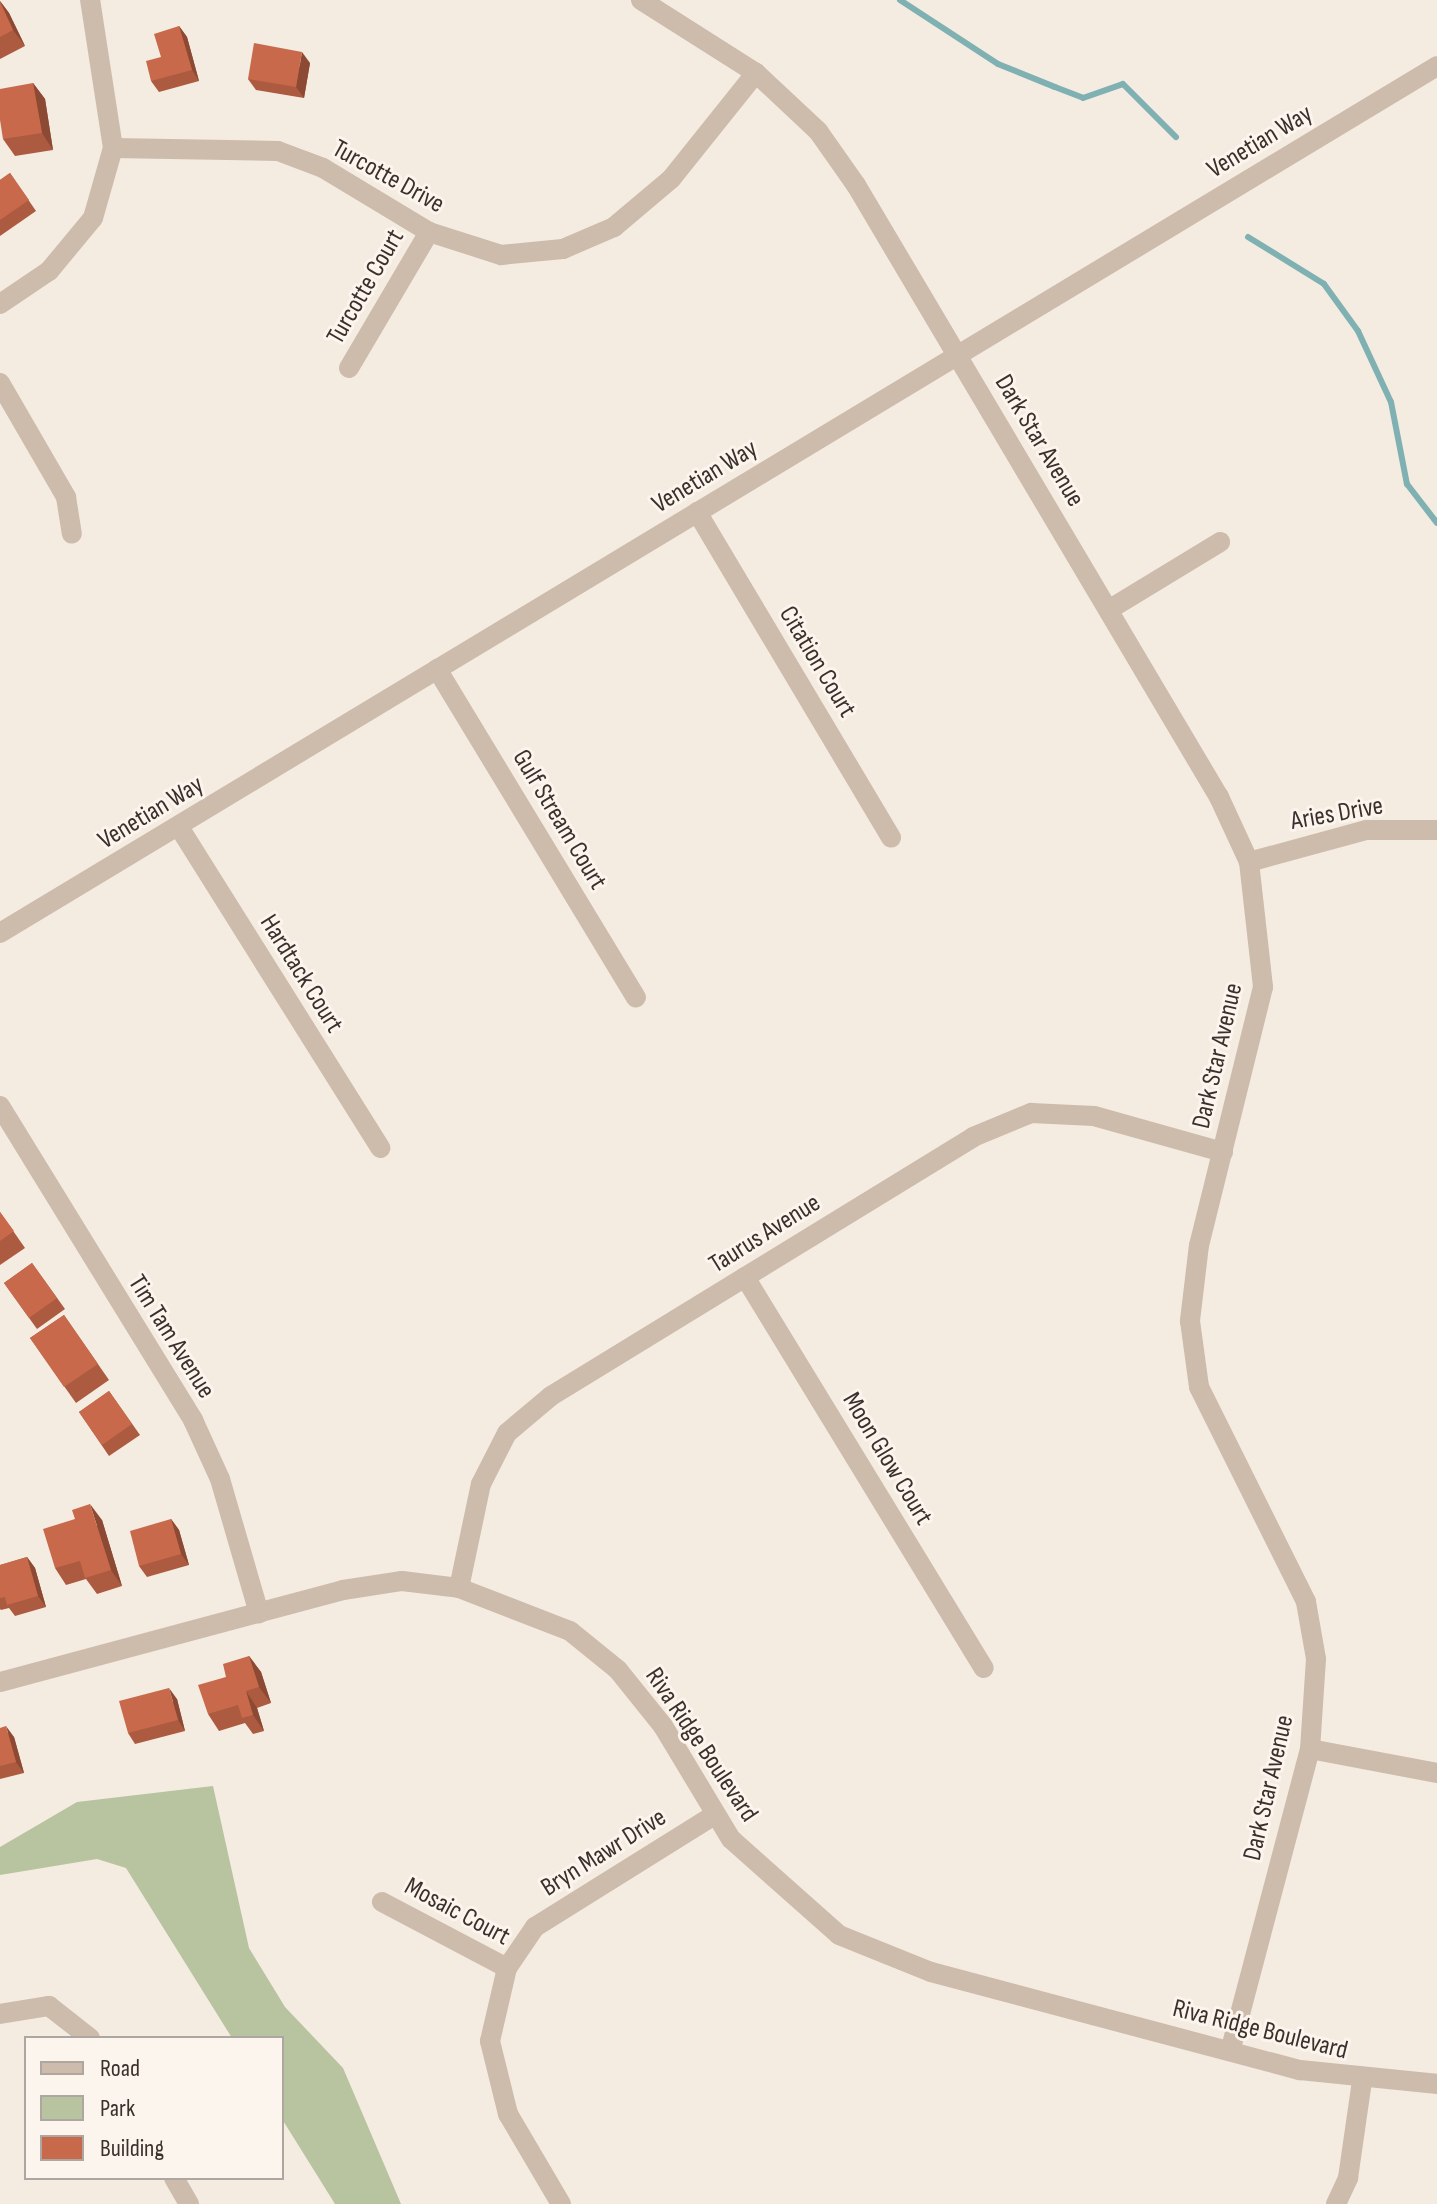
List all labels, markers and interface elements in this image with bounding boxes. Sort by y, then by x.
street label: Venetian Way [1202,99,1318,185]
street label: Turcotte Drive [327,133,449,221]
street label: Turcotte Court [321,224,411,350]
street label: Dark Star Avenue [987,369,1091,513]
street label: Venetian Way [647,434,763,520]
street label: Citation Court [772,601,862,723]
street label: Gulf Stream Court [505,744,613,896]
street label: Venetian Way [93,770,209,856]
street label: Aries Drive [1288,791,1386,837]
street label: Hardtack Court [252,909,350,1039]
street label: Dark Star Avenue [1186,980,1250,1132]
street label: Taurus Avenue [704,1188,826,1280]
street label: Tim Tam Avenue [121,1270,221,1404]
street label: Moon Glow Court [835,1387,939,1531]
street label: Riva Ridge Boulevard [638,1662,764,1828]
street label: Dark Star Avenue [1237,1712,1301,1864]
street label: Bryn Mawr Drive [536,1802,672,1904]
street label: Mosaic Court [399,1871,515,1953]
street label: Riva Ridge Boulevard [1169,1993,1351,2067]
legend [24,2036,284,2180]
text: Road [100,2054,140,2083]
text: Park [100,2094,135,2123]
text: Building [100,2134,164,2163]

